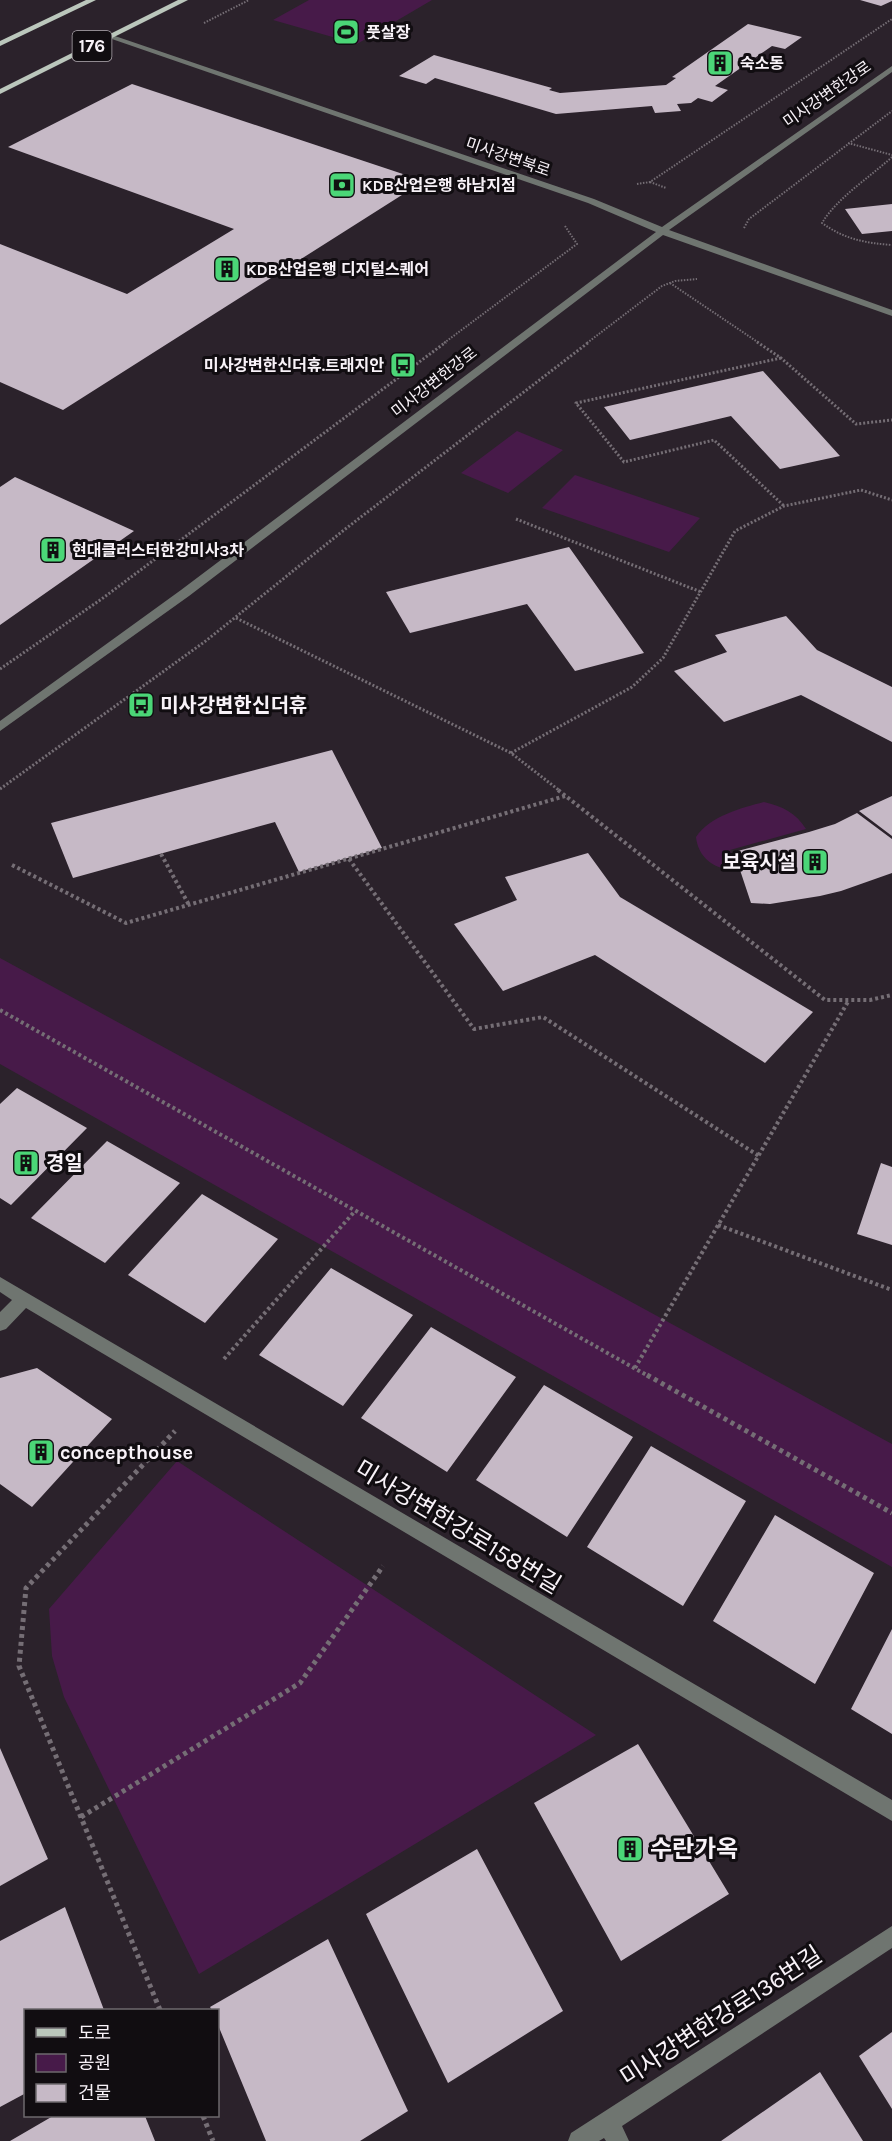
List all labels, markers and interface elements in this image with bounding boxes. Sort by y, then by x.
sports icon: 풋살장 [331,17,361,47]
place label: 풋살장 [366,23,410,42]
road number: 176 [72,31,112,61]
building icon: 숙소동 [705,48,735,78]
place label: 숙소동 [740,54,784,73]
street label: 미사강변한강로 [779,57,875,131]
street label: 미사강변북로 [463,134,553,180]
bank icon: KDB산업은행 하남지점 [327,170,357,200]
place label: KDB산업은행 하남지점 [362,176,516,195]
building icon: KDB산업은행 디지털스퀘어 [212,254,242,284]
place label: KDB산업은행 디지털스퀘어 [246,260,429,279]
street label: 미사강변한강로 [388,343,481,421]
bus stop icon: 미사강변한신더휴.트래지안 [388,350,418,380]
place label: 미사강변한신더휴.트래지안 [204,356,384,375]
building icon: 현대클러스터한강미사3차 [38,535,68,565]
place label: 현대클러스터한강미사3차 [72,541,244,560]
bus stop icon: 미사강변한신더휴 [126,690,156,720]
place label: 미사강변한신더휴 [160,694,307,717]
building icon: 보육시설 [800,847,830,877]
place label: 보육시설 [722,851,796,874]
building icon: 경일 [11,1148,41,1178]
place label: 경일 [46,1152,83,1175]
building icon: concepthouse [26,1437,56,1467]
place label: concepthouse [60,1441,193,1464]
street label: 미사강변한강로158번길 [350,1454,566,1600]
building icon: 수란가옥 [615,1834,645,1864]
place label: 수란가옥 [650,1835,738,1863]
street label: 미사강변한강로136번길 [615,1940,827,2092]
legend [24,2009,219,2117]
text: 도로 [78,2022,111,2044]
text: 공원 [78,2052,111,2074]
text: 건물 [78,2082,111,2104]

